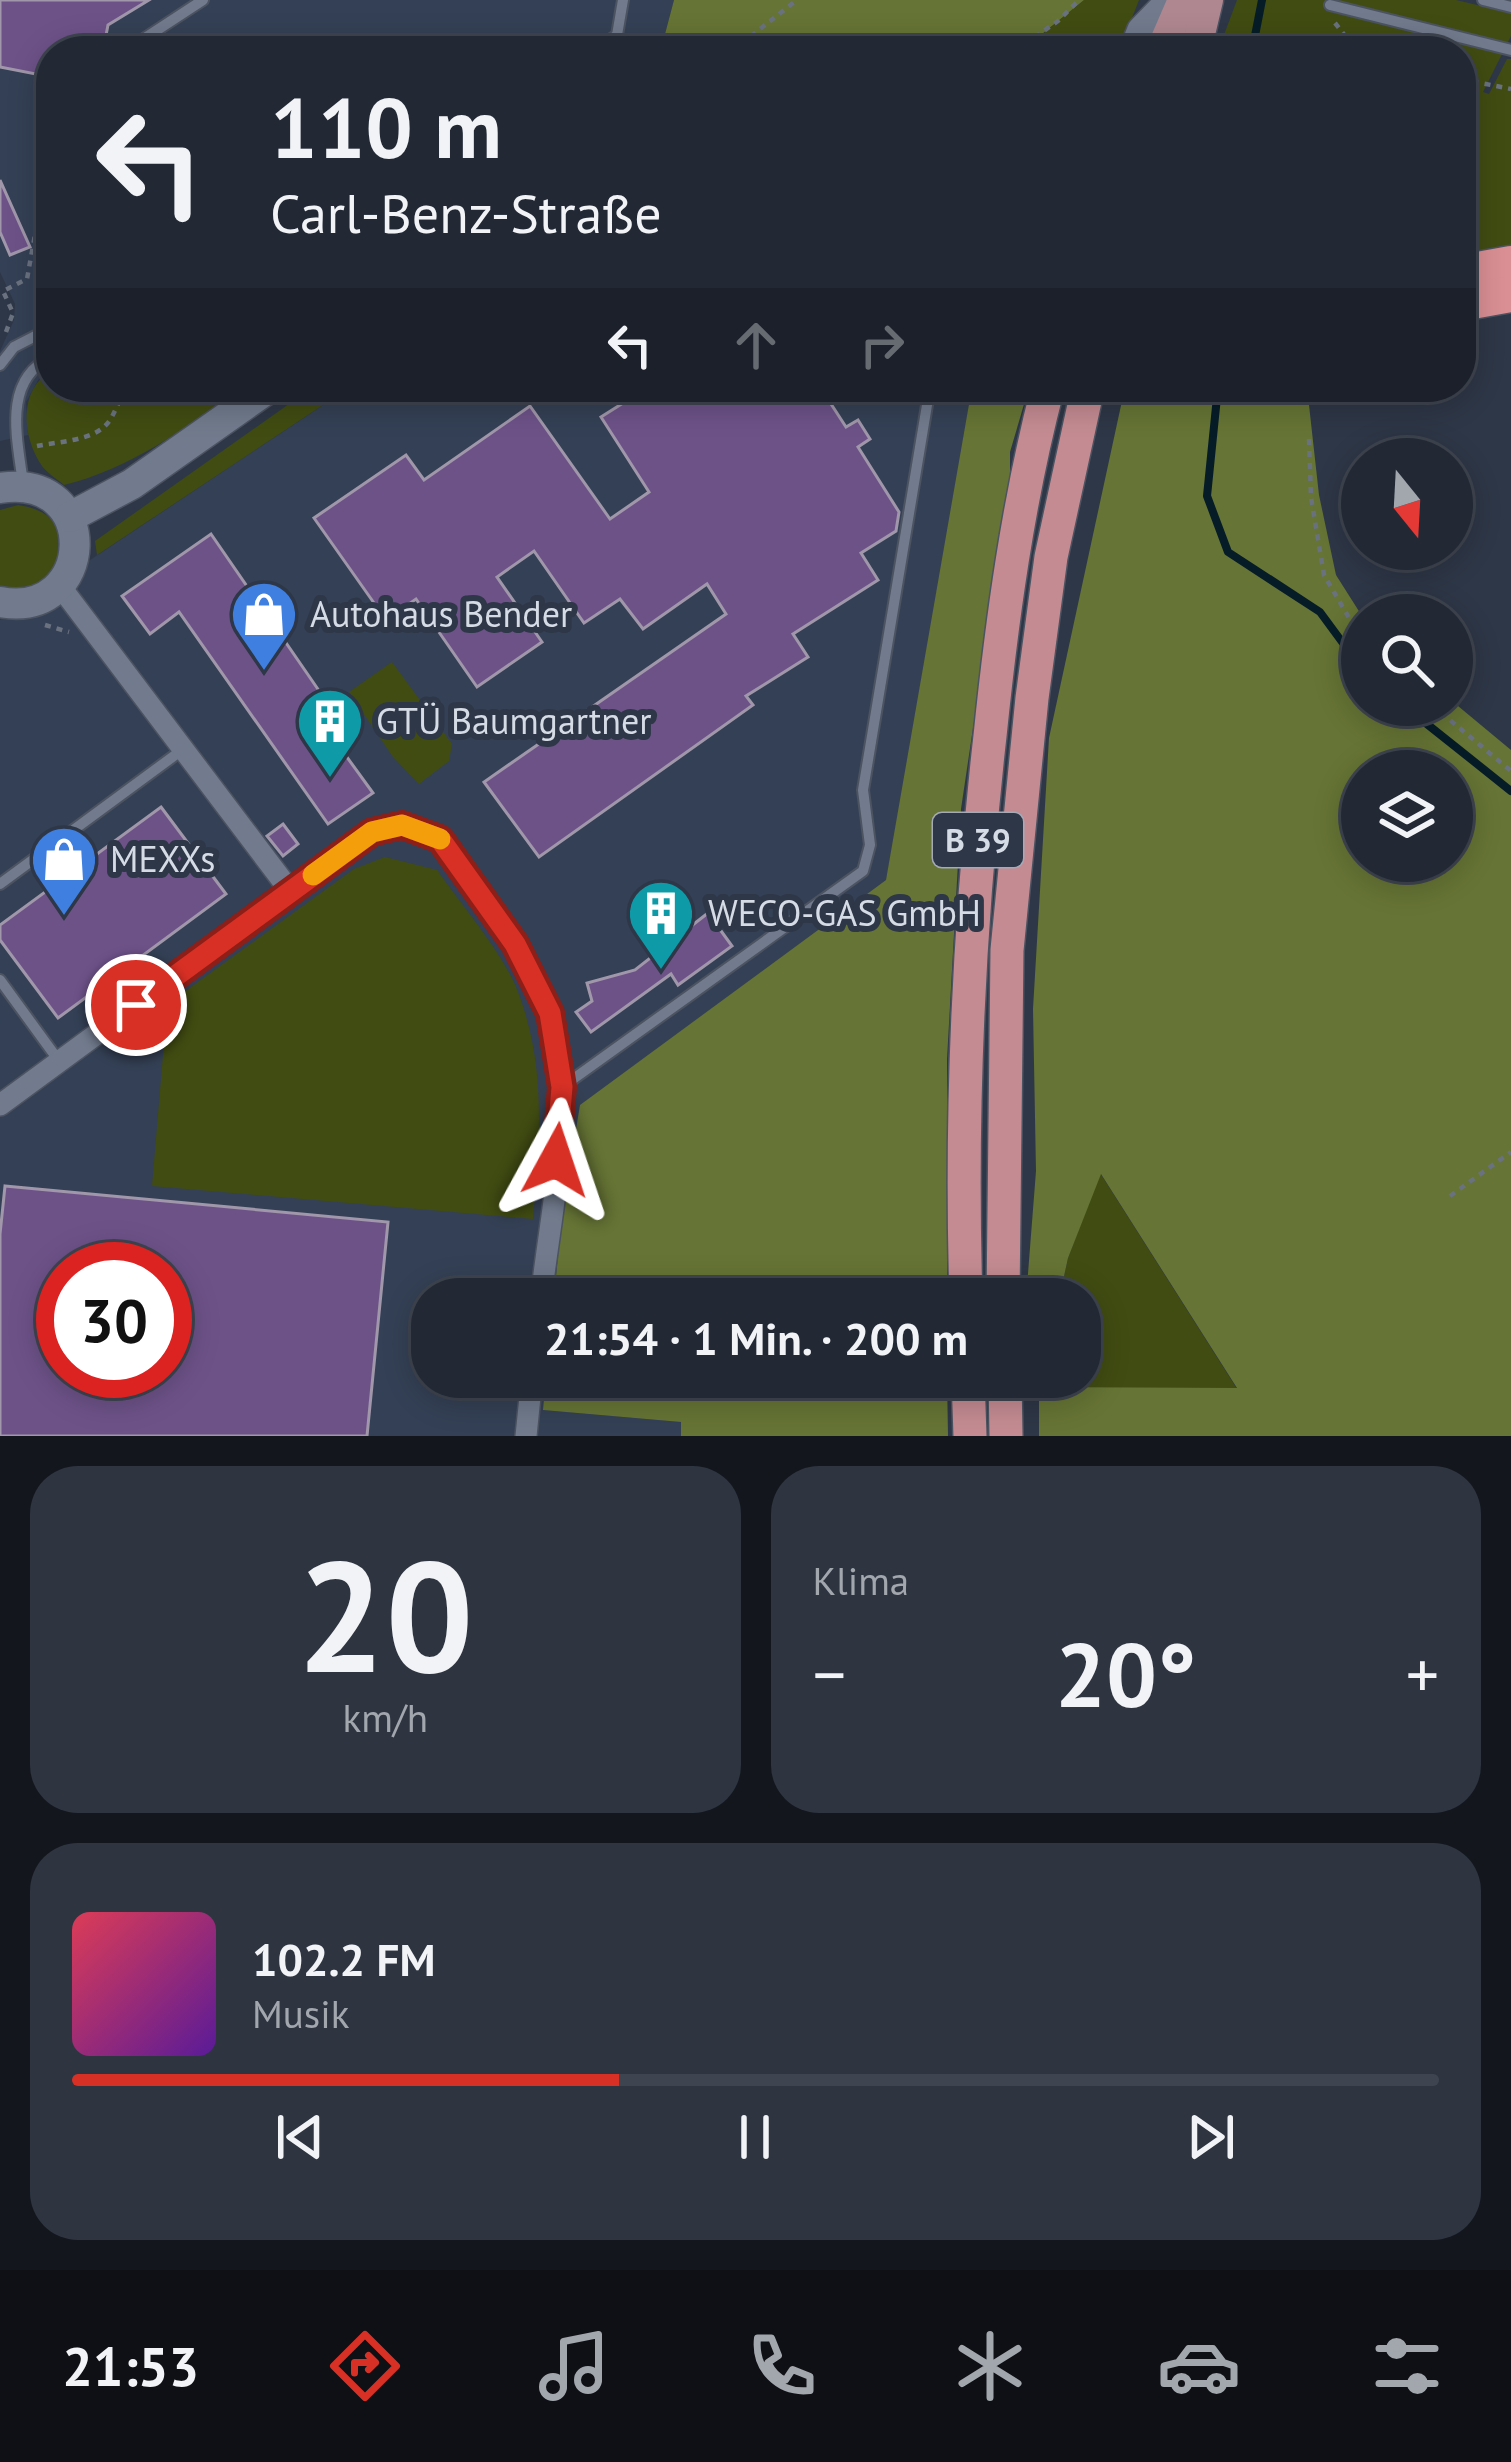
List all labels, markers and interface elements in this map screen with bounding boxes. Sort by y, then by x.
text: 110 m [270,72,502,181]
icon: left [72,84,228,240]
text: Carl-Benz-Straße [270,178,662,248]
icon: left [597,312,663,378]
icon: ahead [723,312,789,378]
icon: right [849,312,915,378]
north arrow [1341,438,1473,570]
map controls [1341,438,1473,882]
shop icon: Autohaus Bender [229,579,299,673]
place label: Autohaus Bender [310,590,572,637]
button: search [1341,594,1473,726]
building icon: GTÜ Baumgartner [295,686,365,780]
place label: GTÜ Baumgartner [376,697,652,744]
button: layers [1341,750,1473,882]
road number: B 39 [933,813,1023,867]
shop icon: MEXXs [29,824,99,918]
place label: MEXXs [110,835,215,882]
building icon: WECO-GAS GmbH [626,878,696,972]
place label: WECO-GAS GmbH [708,889,981,936]
pin [85,954,187,1056]
icon: arrive [103,972,169,1038]
position arrow [493,1097,619,1223]
speed limit sign: 30 [36,1242,192,1398]
text: 21:54 · 1 Min. · 200 m [544,1309,968,1367]
text: 20 [297,1513,474,1715]
text: Klima [813,1555,909,1606]
text: 20° [1055,1615,1196,1732]
text: − [813,1631,846,1716]
text: + [1406,1631,1439,1716]
text: km/h [343,1692,428,1743]
text: 102.2 FM [252,1930,435,1988]
text: Musik [252,1988,349,2039]
icon: previous [267,2104,333,2170]
icon: pause [722,2104,788,2170]
icon: next [1178,2104,1244,2170]
icon: directions [323,2324,407,2408]
icon: music [532,2324,616,2408]
icon: phone [740,2324,824,2408]
icon: climate [948,2324,1032,2408]
icon: car [1157,2324,1241,2408]
icon: filters [1365,2324,1449,2408]
text: 21:53 [62,2331,199,2401]

